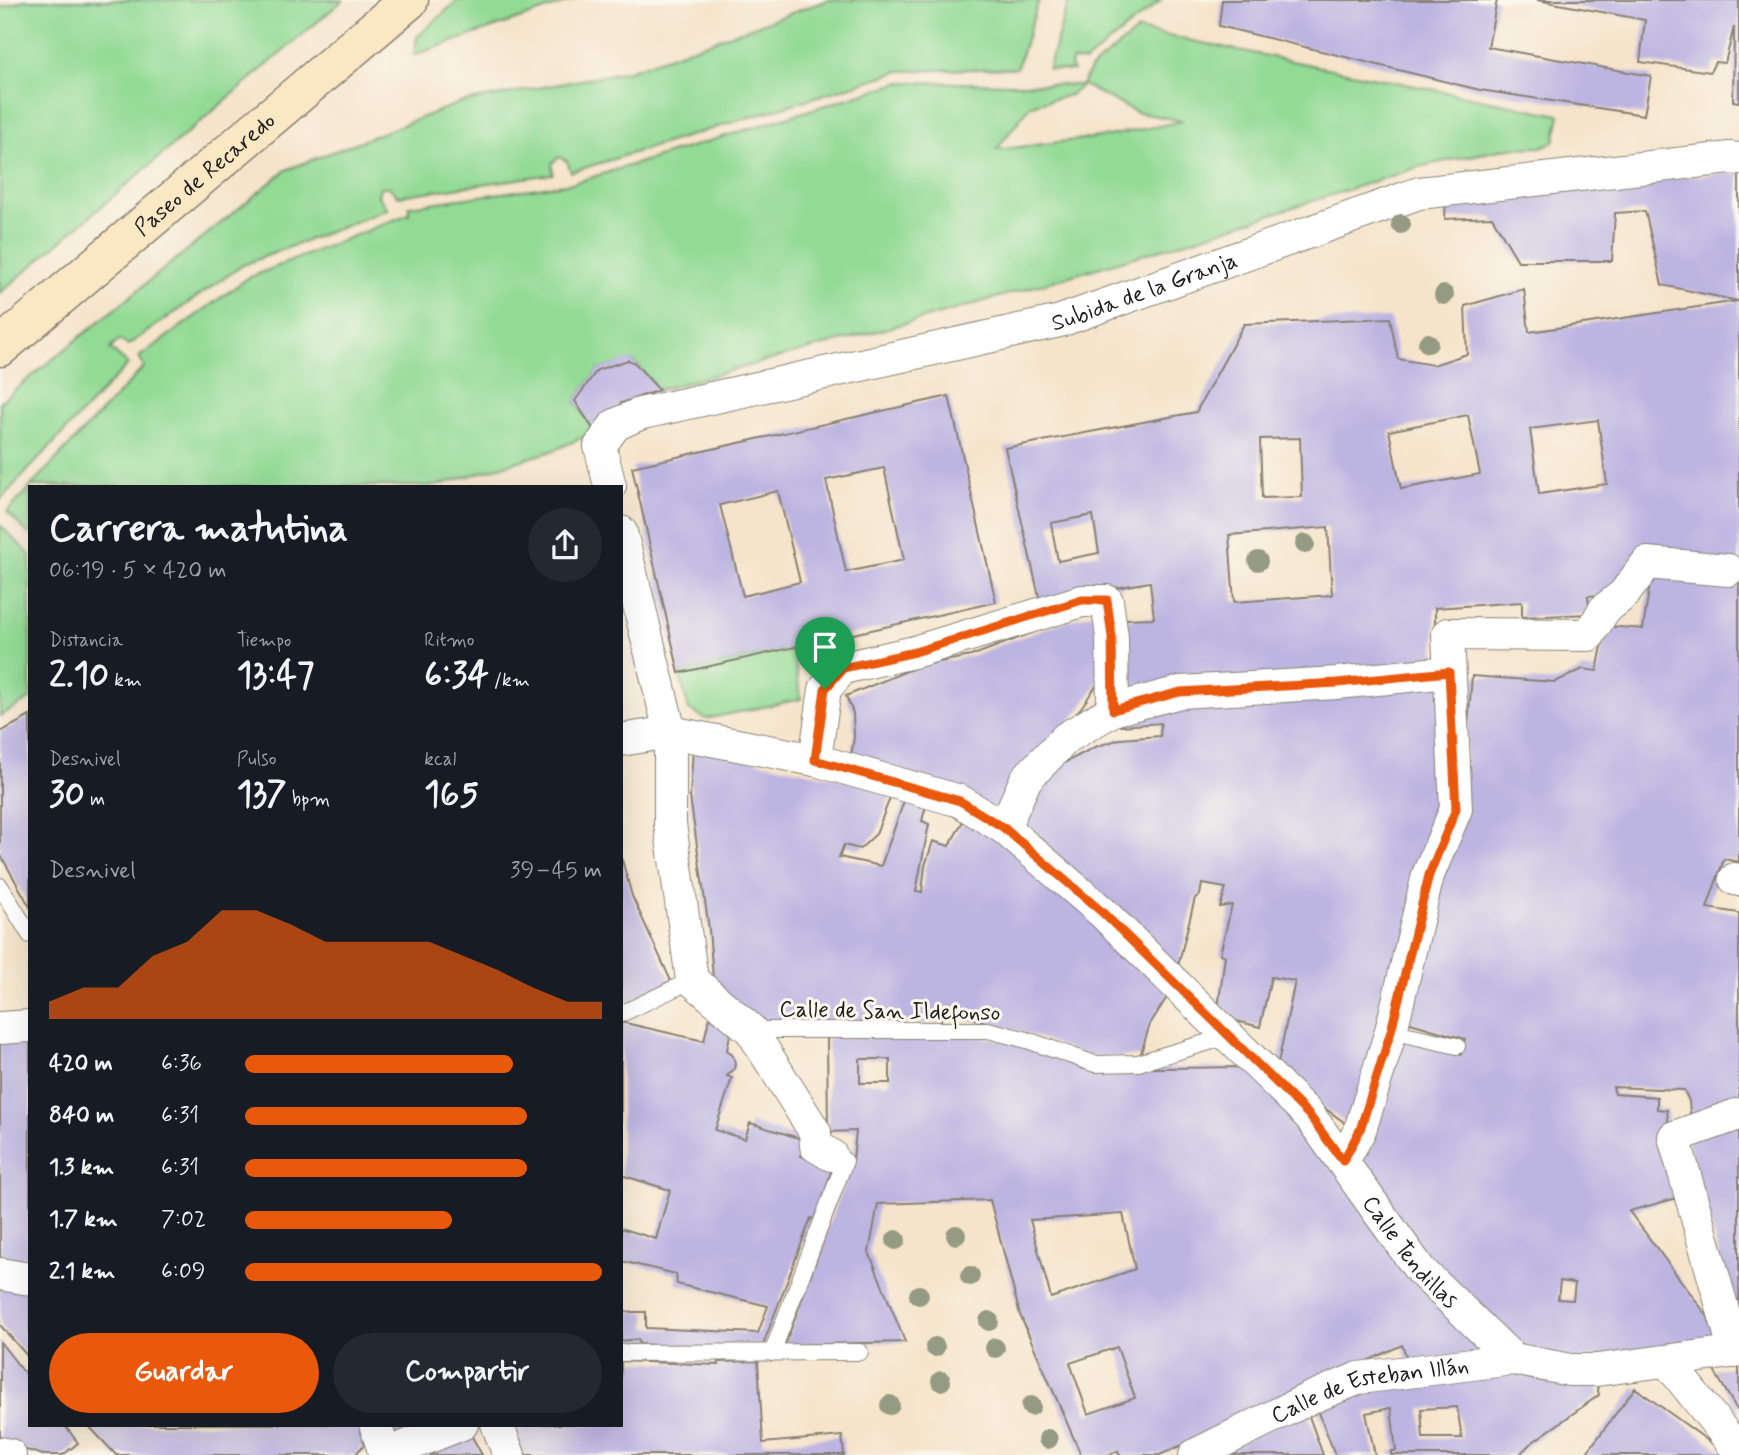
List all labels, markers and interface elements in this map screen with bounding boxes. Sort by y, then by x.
street label: Paseo de Recaredo [129,107,283,244]
street label: Subida de la Granja [1049,246,1242,339]
text: Carrera matutina [49,505,348,554]
button: share [528,508,602,582]
text: 06:19 · 5 × 420 m [49,556,227,586]
pin [795,617,855,689]
text: Distancia [49,628,123,653]
text: Tiempo [237,628,291,653]
text: Ritmo [424,628,475,653]
icon: arrive [806,628,844,666]
text: 2.10 [49,653,109,699]
text: 13:47 [237,653,314,699]
text: 6:34 [424,653,489,699]
text: km [109,668,142,693]
text: /km [489,668,530,693]
text: Desnivel [49,747,121,772]
text: Pulso [237,747,276,772]
text: kcal [424,747,456,772]
text: 30 [49,772,85,818]
text: 137 [237,772,287,818]
text: 165 [424,772,479,818]
text: m [85,787,105,812]
text: bpm [287,787,330,812]
text: Desnivel [49,856,136,886]
text: 39–45 m [510,856,602,886]
street label: Calle de San Ildefonso [779,995,1001,1030]
text: 420 m [49,1049,113,1079]
text: 6:36 [161,1049,202,1079]
text: 840 m [49,1101,114,1131]
text: 6:31 [161,1101,199,1131]
text: 1.3 km [49,1153,114,1183]
text: 6:31 [161,1153,199,1183]
street label: Calle Tendillas [1354,1190,1464,1316]
text: 1.7 km [49,1205,118,1235]
text: 7:02 [161,1205,206,1235]
text: 2.1 km [49,1257,115,1287]
text: 6:09 [161,1257,205,1287]
button: Guardar [49,1333,319,1413]
button: Compartir [333,1333,602,1413]
street label: Calle de Esteban Illán [1267,1352,1471,1432]

